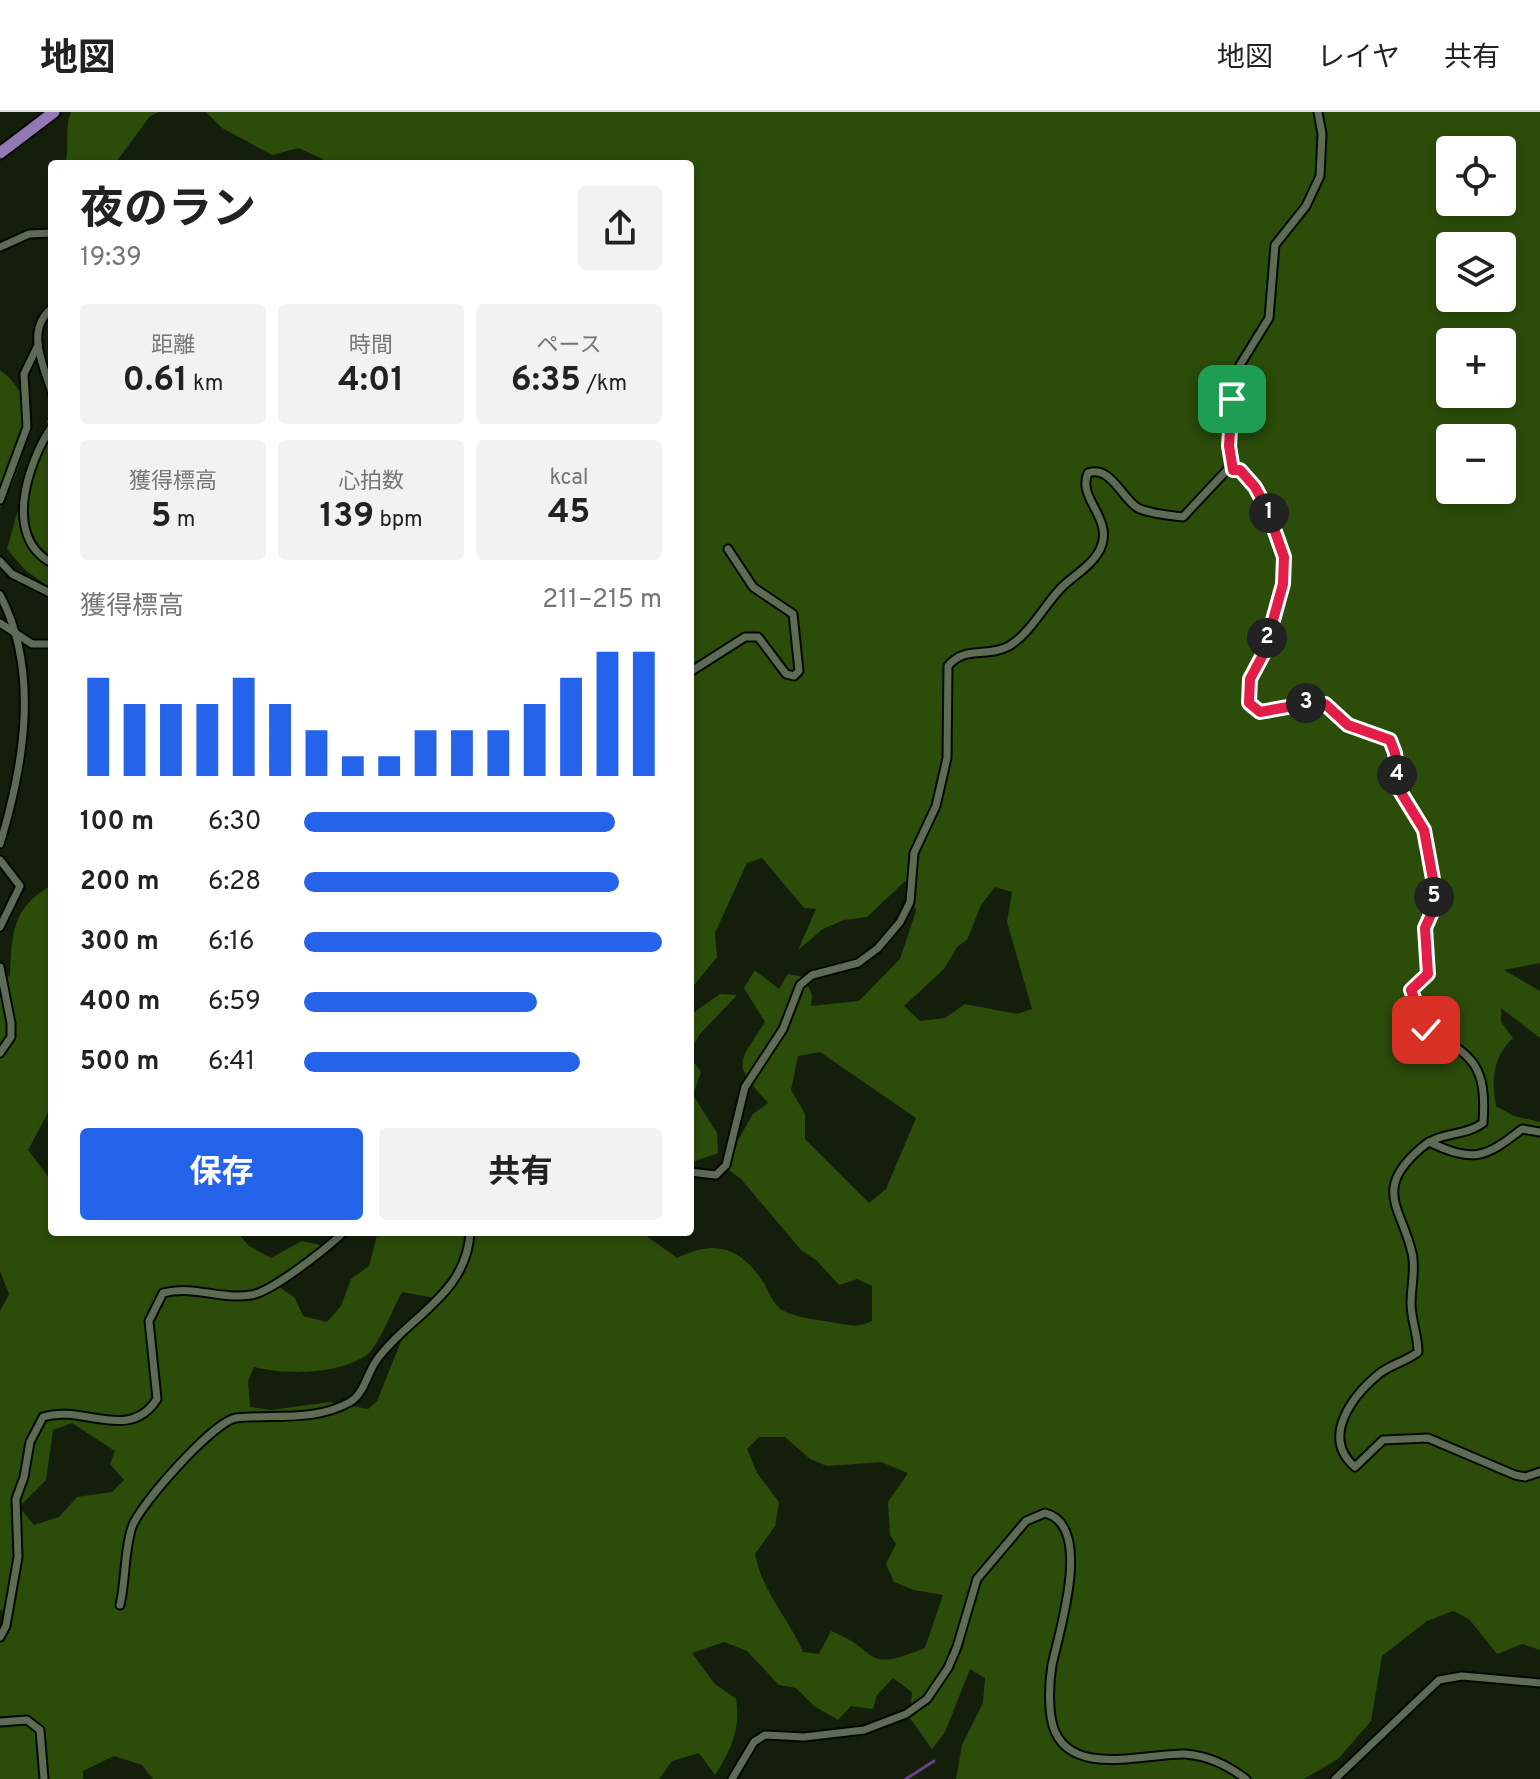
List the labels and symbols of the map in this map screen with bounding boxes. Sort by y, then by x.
pin [1198,365,1266,433]
pin: 1 [1249,493,1289,533]
pin: 2 [1247,618,1287,658]
pin: 3 [1286,683,1326,723]
pin: 4 [1377,755,1417,795]
pin: 5 [1414,877,1454,917]
pin [1392,996,1460,1064]

